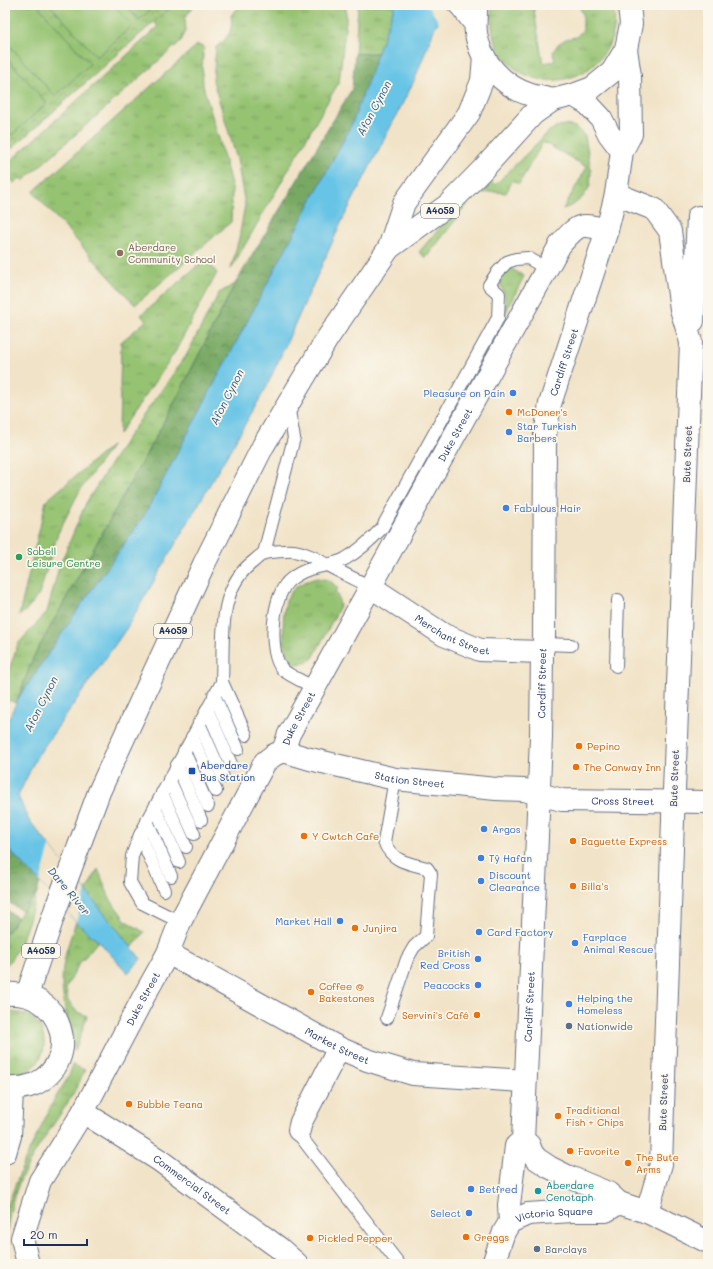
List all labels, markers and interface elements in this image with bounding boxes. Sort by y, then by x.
water label: Afon Cynon [353,78,394,138]
road number: A4059 [421,204,459,218]
place label: Aberdare Community School [128,240,215,266]
marker: Aberdare Community School [115,248,125,258]
street label: Cardiff Street [546,326,581,398]
water label: Afon Cynon [206,366,247,427]
place label: Pleasure on Pain [424,386,505,400]
marker: Pleasure on Pain [508,388,518,398]
street label: Duke Street [434,405,475,464]
place label: McDoner's [517,405,568,419]
marker: McDoner's [504,407,514,417]
place label: Star Turkish Barbers [517,419,577,445]
street label: Bute Street [679,425,695,483]
marker: Star Turkish Barbers [504,427,514,437]
place label: Fabulous Hair [514,501,581,515]
marker: Fabulous Hair [501,503,511,513]
place label: Sobell Leisure Centre [27,544,101,570]
marker: Sobell Leisure Centre [14,552,24,562]
street label: Merchant Street [412,611,490,657]
road number: A4059 [154,624,192,638]
street label: Cardiff Street [534,646,550,718]
water label: Afon Cynon [20,673,61,734]
street label: Duke Street [279,689,318,747]
place label: Pepino [587,739,620,753]
marker: Pepino [574,741,584,751]
street label: Bute Street [666,749,682,807]
place label: Aberdare Bus Station [200,758,255,784]
place label: The Conway Inn [584,760,661,774]
marker: The Conway Inn [571,762,581,772]
marker: Aberdare Bus Station [187,766,197,776]
street label: Station Street [373,767,445,791]
street label: Cross Street [591,793,654,808]
place label: Argos [492,822,521,836]
marker: Argos [479,824,489,834]
place label: Y Cwtch Cafe [312,829,379,843]
marker: Y Cwtch Cafe [299,831,309,841]
place label: Baguette Express [581,834,667,848]
marker: Baguette Express [568,836,578,846]
place label: Tŷ Hafan [489,851,532,865]
marker: Tŷ Hafan [476,853,486,863]
water label: Dare River [45,863,94,918]
place label: Discount Clearance [489,868,540,894]
marker: Discount Clearance [476,876,486,886]
place label: Billa's [581,879,609,893]
marker: Billa's [568,881,578,891]
place label: Market Hall [275,914,332,928]
marker: Market Hall [335,916,345,926]
place label: Junjira [363,921,397,935]
marker: Junjira [350,923,360,933]
place label: Card Factory [487,925,553,939]
marker: Card Factory [474,927,484,937]
place label: Farplace Animal Rescue [583,930,653,956]
marker: Farplace Animal Rescue [570,938,580,948]
road number: A4059 [22,944,60,958]
place label: British Red Cross [420,946,470,972]
marker: British Red Cross [473,954,483,964]
street label: Duke Street [123,969,163,1028]
street label: Cardiff Street [521,971,538,1042]
place label: Peacocks [424,978,470,992]
place label: Coffee @ Bakestones [319,979,375,1005]
marker: Peacocks [473,980,483,990]
marker: Coffee @ Bakestones [306,987,316,997]
place label: Helping the Homeless [577,991,633,1017]
marker: Helping the Homeless [564,999,574,1009]
place label: Servini's Café [402,1008,469,1022]
marker: Servini's Café [472,1010,482,1020]
place label: Nationwide [577,1019,633,1033]
marker: Nationwide [564,1021,574,1031]
street label: Market Street [303,1024,372,1067]
street label: Bute Street [655,1073,671,1131]
place label: Bubble Teana [137,1097,203,1111]
marker: Bubble Teana [124,1099,134,1109]
place label: Traditional Fish + Chips [566,1103,624,1129]
marker: Traditional Fish + Chips [553,1111,563,1121]
place label: Favorite [578,1144,620,1158]
marker: Favorite [565,1146,575,1156]
place label: The Bute Arms [636,1150,679,1176]
street label: Commercial Street [151,1151,234,1217]
marker: The Bute Arms [623,1158,633,1168]
place label: Aberdare Cenotaph [546,1178,594,1204]
place label: Betfred [479,1182,517,1196]
marker: Betfred [466,1184,476,1194]
marker: Aberdare Cenotaph [533,1186,543,1196]
street label: Victoria Square [513,1204,593,1226]
place label: Select [430,1206,461,1220]
marker: Select [464,1208,474,1218]
scale bar [24,1221,87,1247]
text: 20 m [30,1226,58,1242]
place label: Greggs [474,1230,509,1244]
place label: Pickled Pepper [318,1231,392,1245]
marker: Greggs [461,1232,471,1242]
marker: Pickled Pepper [305,1233,315,1243]
place label: Barclays [545,1242,587,1256]
marker: Barclays [532,1244,542,1254]

